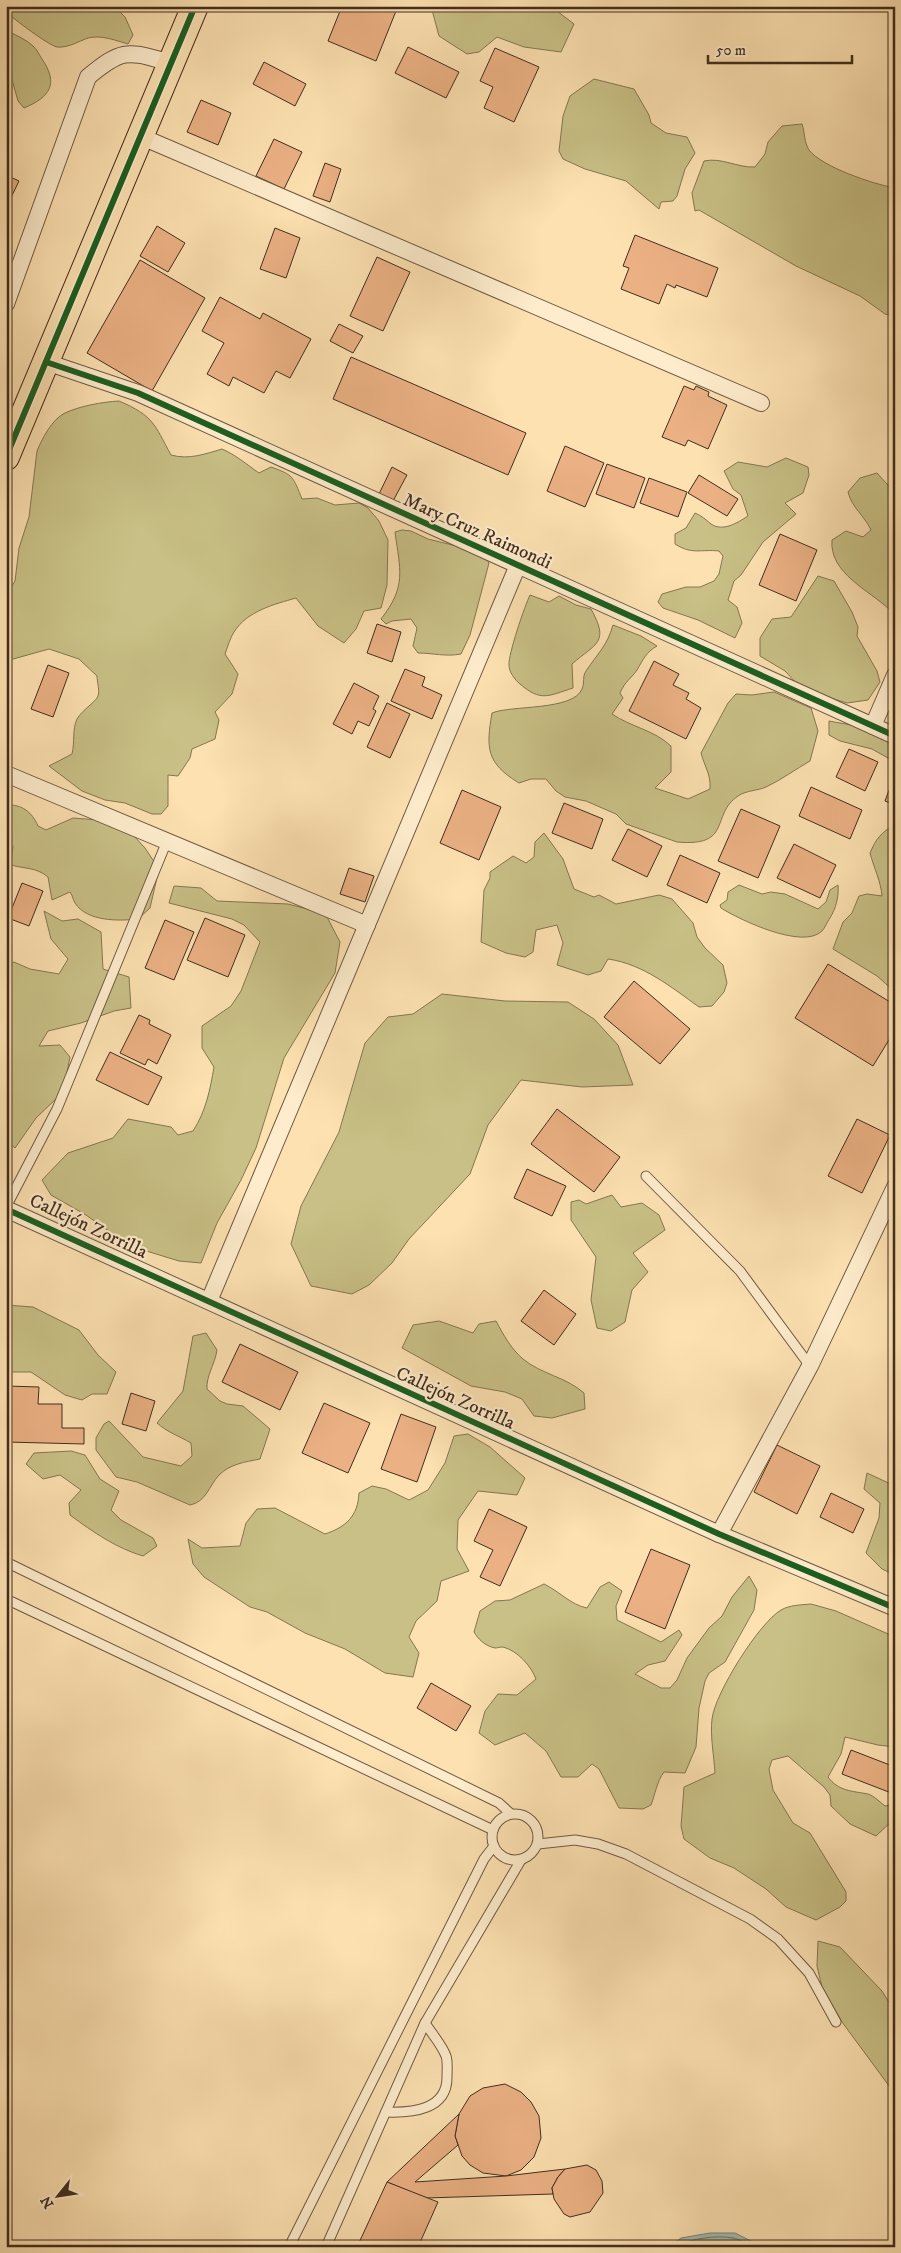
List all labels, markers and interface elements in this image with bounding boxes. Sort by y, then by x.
scale bar [708,32,852,64]
text: 50 m [716,41,746,60]
street label: Mary Cruz Raimondi [400,488,555,574]
street label: Callejón Zorrilla [26,1189,151,1264]
street label: Callejón Zorrilla [392,1362,518,1435]
north arrow [32,2170,82,2220]
text: N [37,2192,58,2211]

